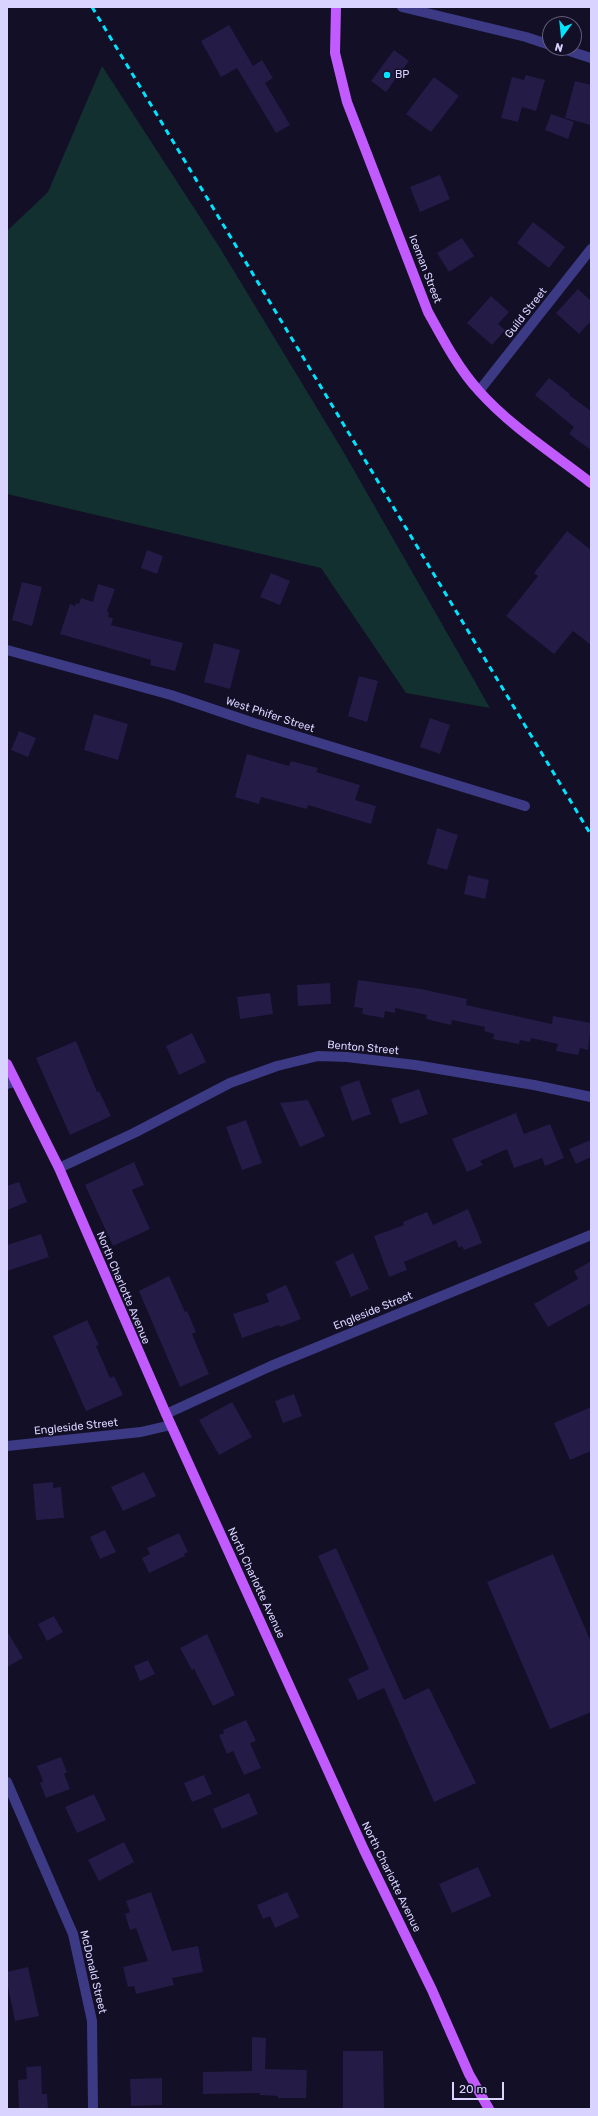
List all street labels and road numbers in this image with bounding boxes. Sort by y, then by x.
street label: Iceman Street [406,233,444,305]
street label: Guild Street [502,285,550,341]
street label: West Phifer Street [224,694,316,736]
street label: Benton Street [327,1038,399,1058]
street label: North Charlotte Avenue [93,1230,153,1346]
street label: Engleside Street [331,1289,415,1333]
street label: Engleside Street [33,1416,119,1438]
street label: North Charlotte Avenue [224,1525,288,1641]
street label: North Charlotte Avenue [359,1820,423,1934]
street label: McDonald Street [77,1929,109,2015]

